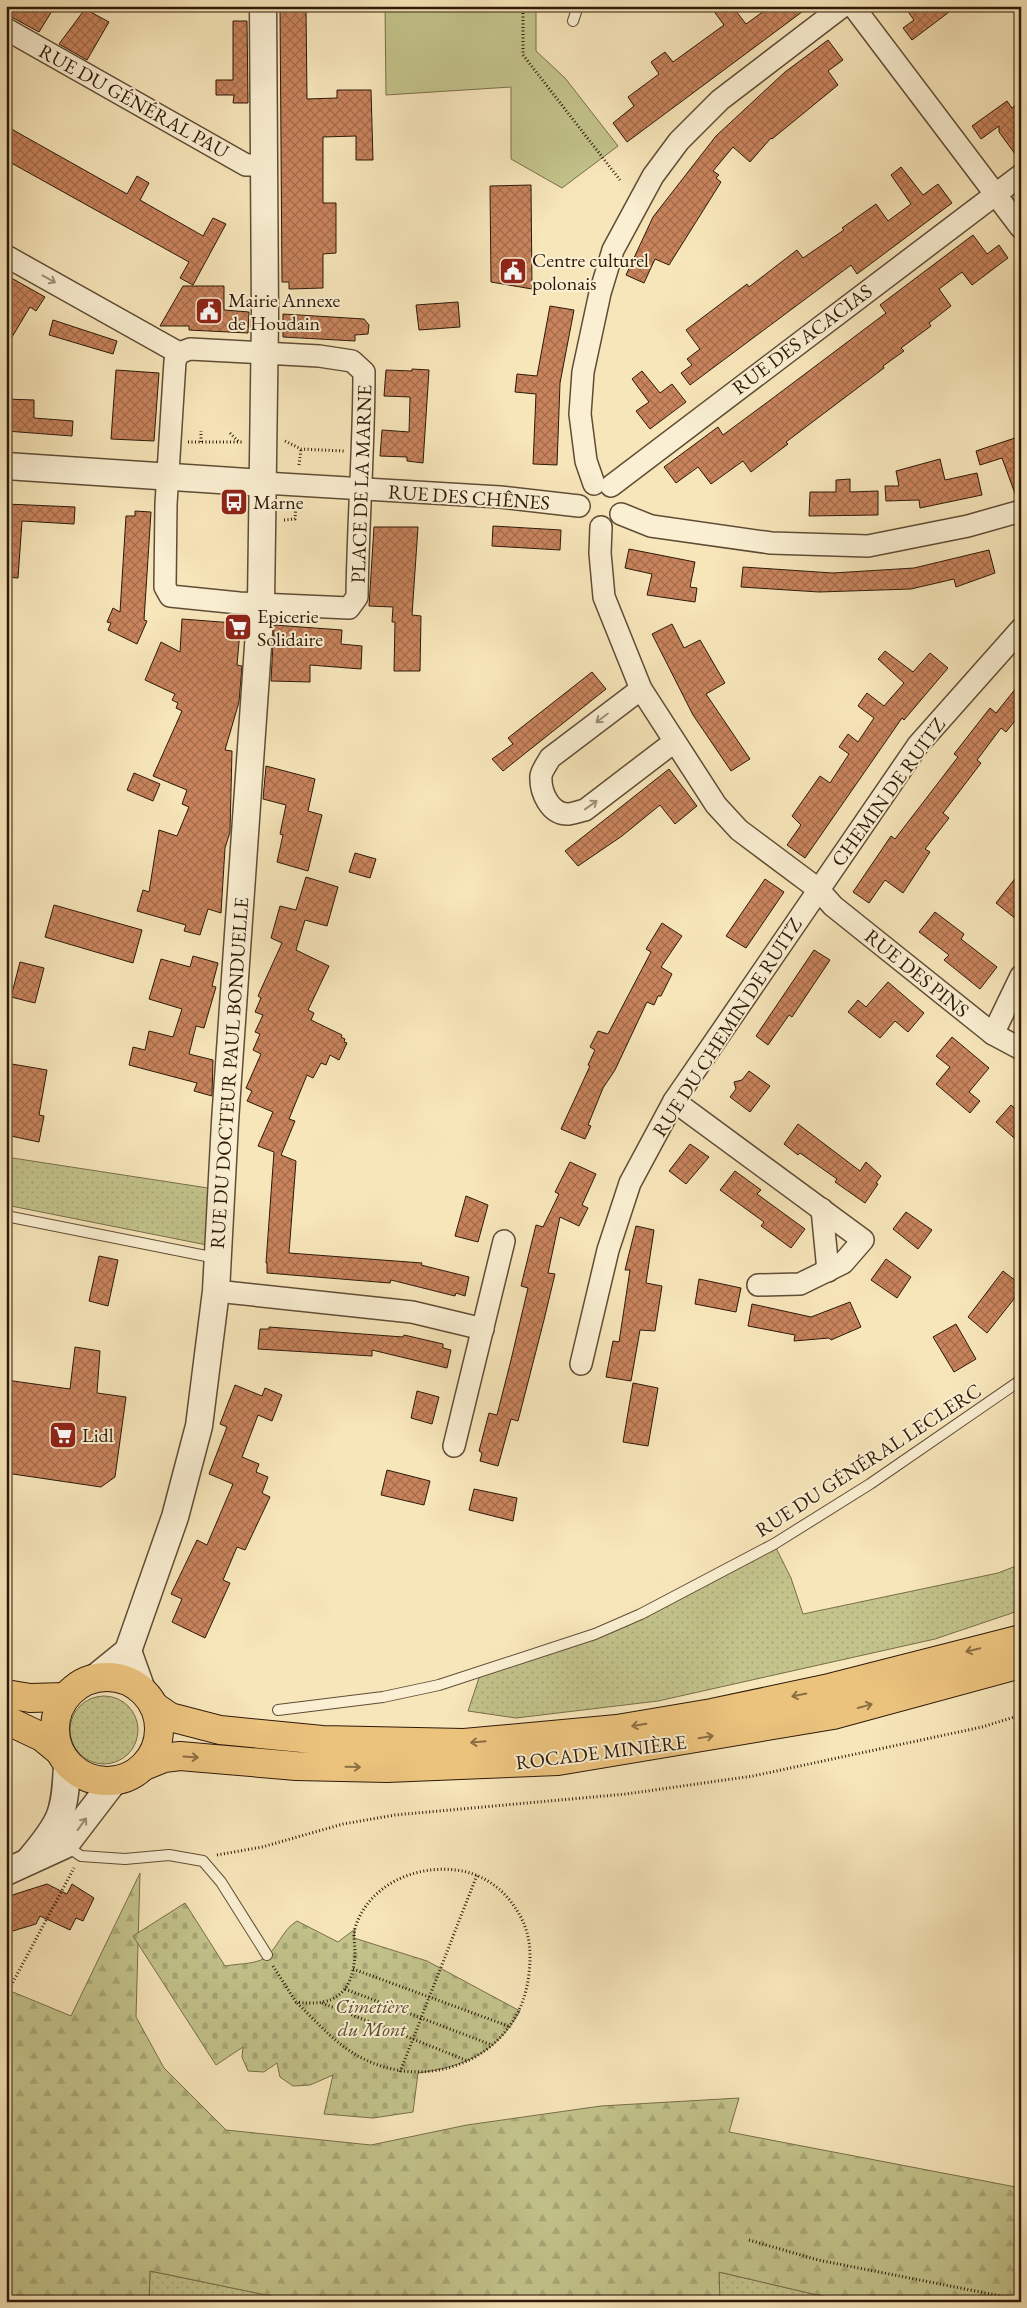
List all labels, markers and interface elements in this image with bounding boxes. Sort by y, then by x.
street label: RUE DU GÉNÉRAL PAU [34,38,234,164]
place label: Centre culturel polonais [532,247,649,296]
public building icon: Centre culturel polonais [498,256,528,286]
one-way arrow [41,275,55,285]
street label: RUE DES ACACIAS [727,278,877,400]
place label: Mairie Annexe de Houdain [228,287,340,336]
public building icon: Mairie Annexe de Houdain [194,296,224,326]
street label: PLACE DE LA MARNE [345,384,377,584]
street label: RUE DES CHÊNES [387,478,551,516]
bus stop icon: Marne [219,487,249,517]
place label: Marne [253,489,304,515]
place label: Epicerie Solidaire [257,603,323,652]
supermarket icon: Epicerie Solidaire [223,612,253,642]
street label: CHEMIN DE RUITZ [825,712,951,872]
one-way arrow [596,713,609,724]
one-way arrow [584,800,598,810]
street label: RUE DU DOCTEUR PAUL BONDUELLE [204,896,254,1250]
street label: RUE DU CHEMIN DE RUITZ [646,913,808,1141]
street label: RUE DES PINS [859,923,975,1023]
street label: RUE DU GÉNÉRAL LECLERC [750,1377,986,1543]
supermarket icon: Lidl [48,1420,78,1450]
place label: Lidl [82,1422,114,1448]
one-way arrow [966,1646,982,1655]
one-way arrow [791,1691,807,1700]
one-way arrow [857,1701,873,1710]
one-way arrow [632,1721,648,1731]
street label: ROCADE MINIÈRE [514,1729,688,1775]
one-way arrow [697,1732,713,1742]
one-way arrow [470,1737,486,1747]
one-way arrow [182,1752,198,1762]
one-way arrow [344,1762,361,1772]
one-way arrow [77,1818,88,1831]
park label: Cimetière du Mont [335,1993,409,2042]

